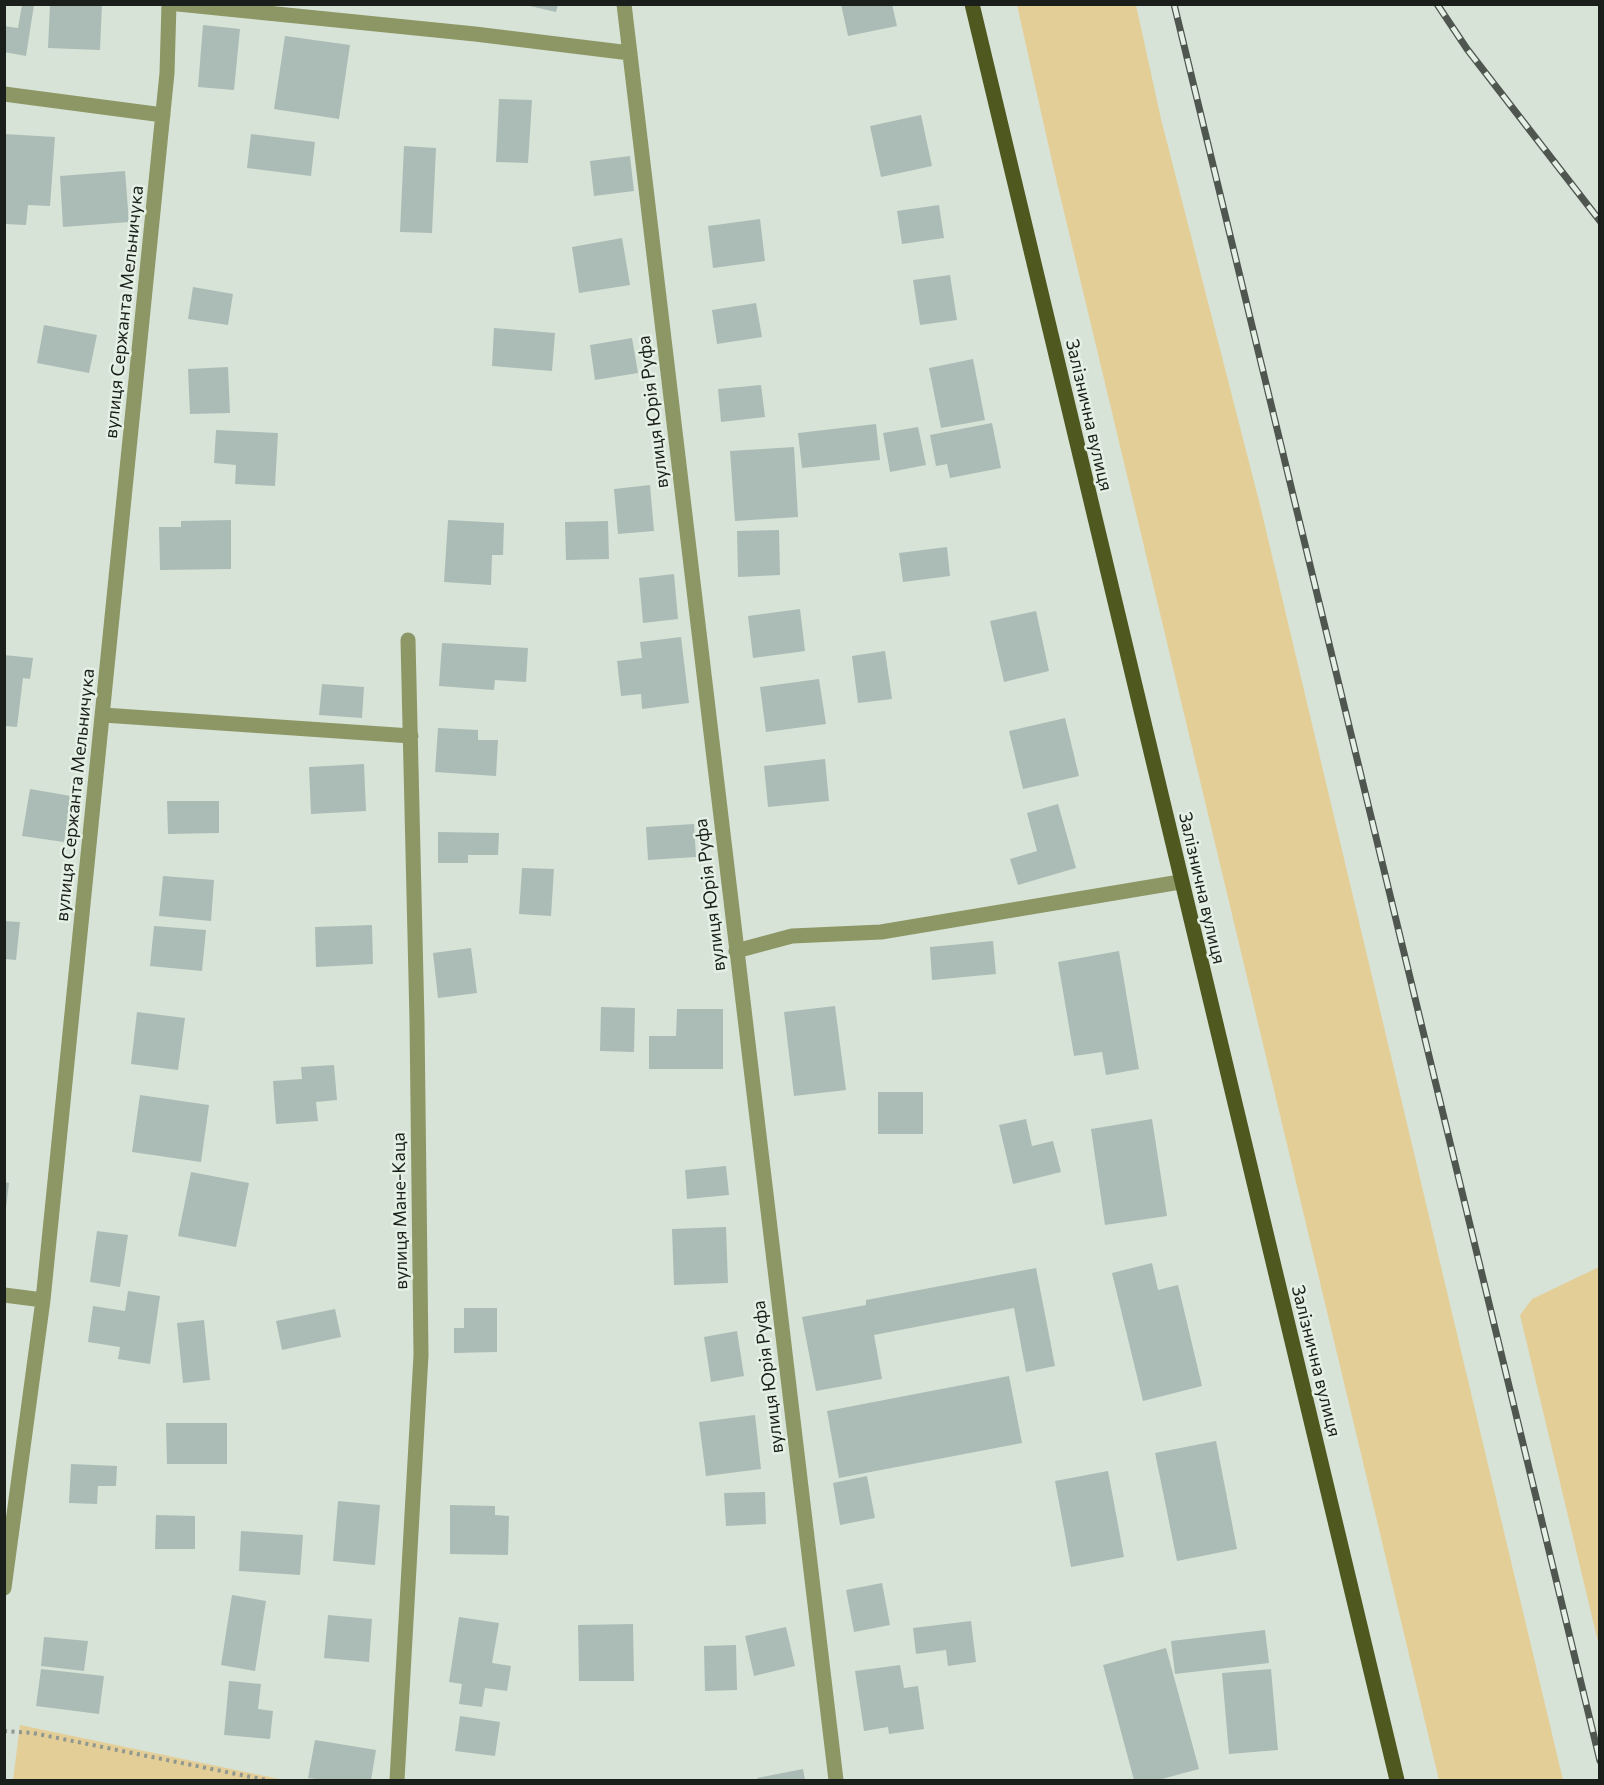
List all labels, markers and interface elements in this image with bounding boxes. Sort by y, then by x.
street label: вулиця Сержанта Мельничука [100,185,148,439]
street label: вулиця Юрія Руфа [633,334,673,490]
street label: Залізнична вулиця [1061,337,1117,493]
street label: вулиця Сержанта Мельничука [51,668,99,922]
street label: Залізнична вулиця [1174,810,1230,966]
street label: вулиця Юрія Руфа [690,817,730,973]
street label: вулиця Мане-Каца [388,1132,412,1290]
street label: Залізнична вулиця [1287,1283,1345,1439]
street label: вулиця Юрія Руфа [748,1299,788,1455]

